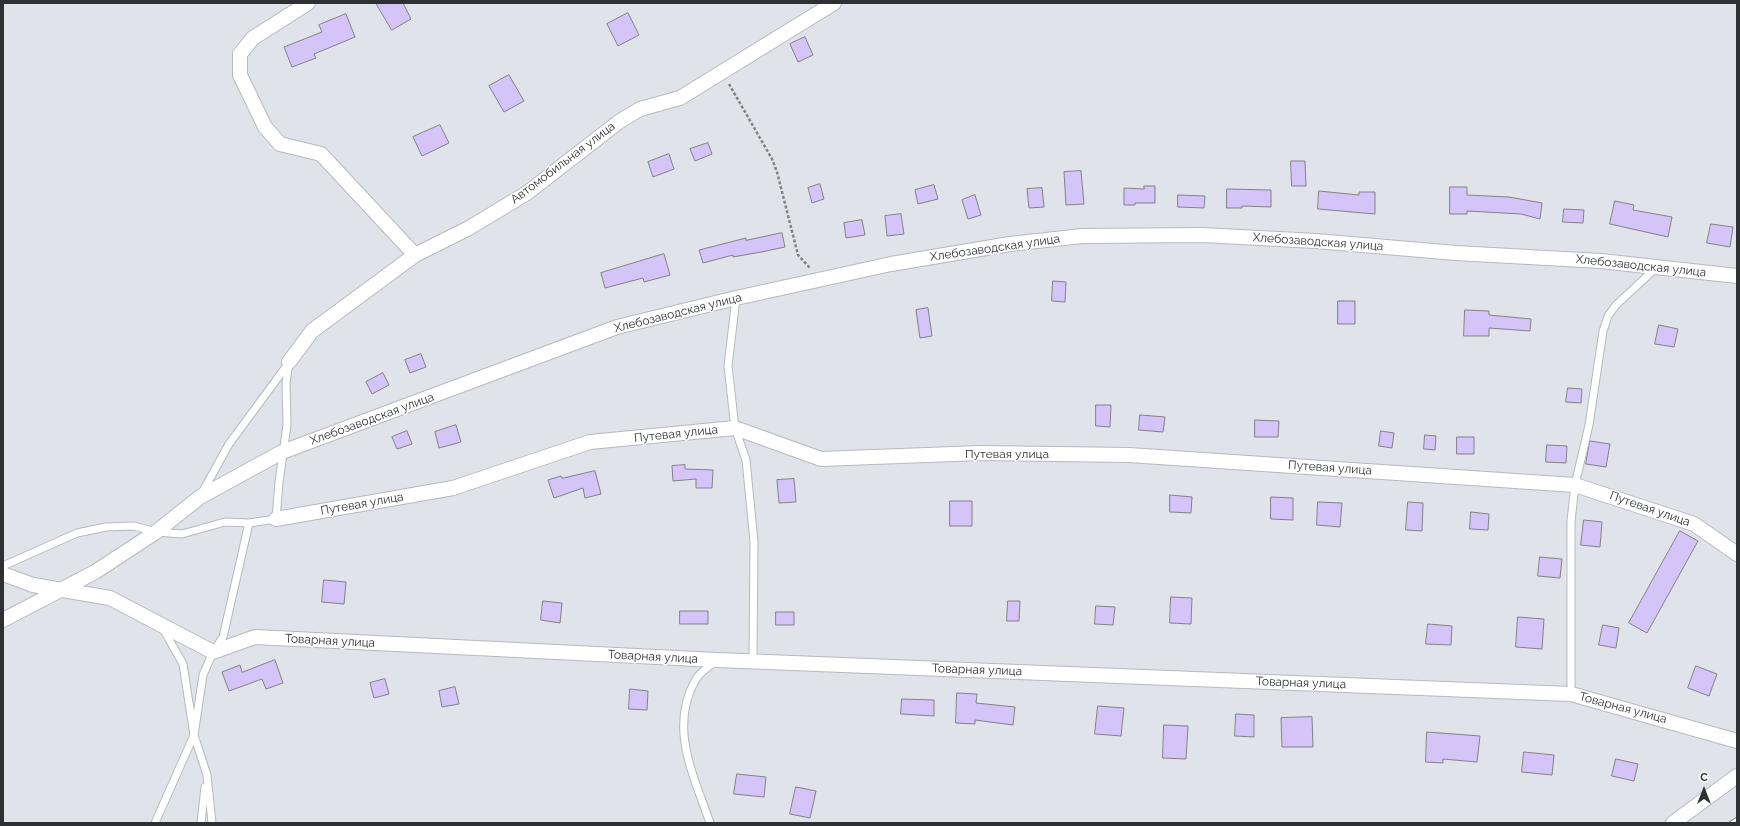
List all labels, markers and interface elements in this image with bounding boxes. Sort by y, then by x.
street label: Автомобильная улица [508,119,618,207]
street label: Хлебозаводская улица [1252,230,1384,254]
street label: Хлебозаводская улица [929,232,1061,264]
street label: Хлебозаводская улица [1575,252,1707,280]
street label: Хлебозаводская улица [613,290,743,336]
street label: Хлебозаводская улица [308,390,436,448]
street label: Путевая улица [633,422,719,446]
street label: Путевая улица [965,447,1049,461]
street label: Путевая улица [1288,458,1372,478]
street label: Путевая улица [1608,489,1692,529]
street label: Путевая улица [319,490,405,518]
street label: Товарная улица [285,631,375,651]
street label: Товарная улица [608,647,698,667]
street label: Товарная улица [932,661,1022,679]
street label: Товарная улица [1256,674,1346,692]
street label: Товарная улица [1578,689,1668,727]
north arrow [1684,770,1724,810]
text: С [1700,771,1708,784]

